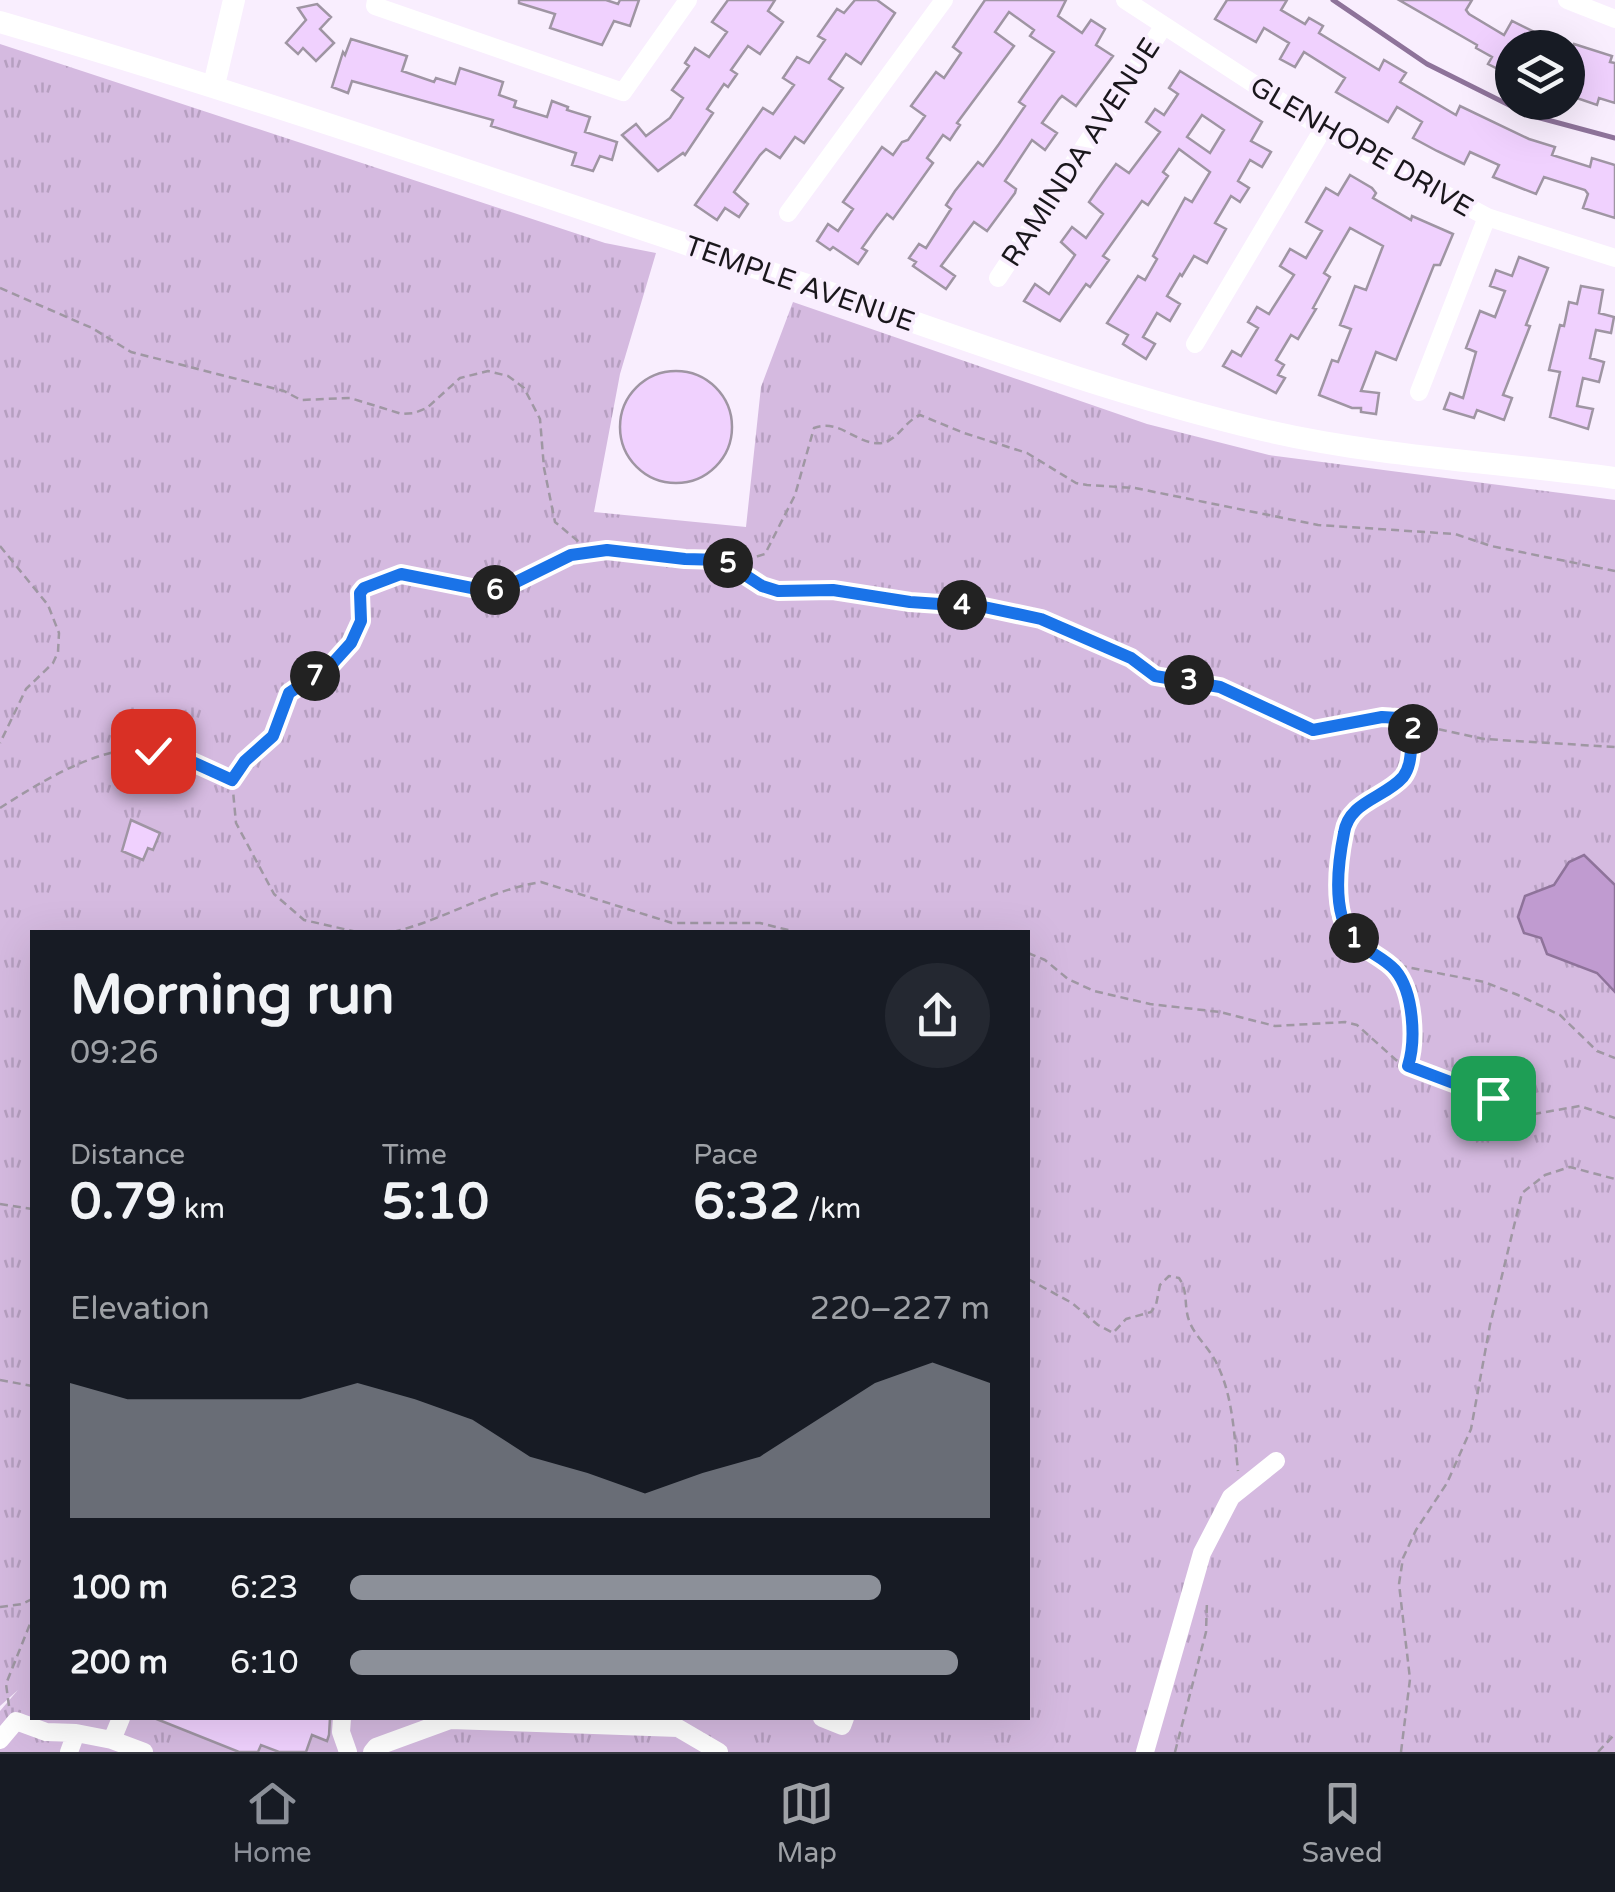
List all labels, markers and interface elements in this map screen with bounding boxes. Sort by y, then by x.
map controls [1495,30,1585,120]
button: layers [1495,30,1585,120]
street label: RAMINDA AVENUE [994,32,1167,273]
street label: GLENHOPE DRIVE [1244,69,1479,225]
street label: TEMPLE AVENUE [680,229,919,339]
pin: 5 [703,538,753,588]
text: 5 [719,546,737,580]
pin: 6 [470,565,520,615]
text: 6 [486,573,504,607]
pin: 4 [937,580,987,630]
text: 4 [953,588,971,622]
pin: 7 [290,651,340,701]
pin: 3 [1164,655,1214,705]
text: 7 [306,659,324,693]
text: 3 [1180,663,1198,697]
pin: 2 [1388,704,1438,754]
pin [111,709,196,794]
text: 2 [1404,712,1422,746]
icon: check [126,724,181,779]
pin: 1 [1329,913,1379,963]
text: 1 [1345,921,1363,955]
text: Morning run [70,963,395,1029]
button: share [885,963,990,1068]
text: 09:26 [70,1034,159,1072]
pin [1451,1056,1536,1141]
icon: arrive [1466,1071,1521,1126]
text: Distance [70,1138,185,1172]
text: Time [382,1138,447,1172]
text: Pace [693,1138,758,1172]
text: 0.79 [70,1172,177,1232]
text: 5:10 [382,1172,489,1232]
text: 6:32 [693,1172,801,1232]
text: km [177,1192,225,1226]
text: /km [801,1192,861,1226]
text: Elevation [70,1290,210,1328]
text: 220–227 m [810,1290,990,1328]
text: 100 m [70,1569,168,1607]
text: 6:23 [230,1569,299,1607]
text: 200 m [70,1644,168,1682]
text: 6:10 [230,1644,299,1682]
tab: Home [232,1776,312,1870]
tab: Map [776,1776,837,1870]
tab: Saved [1302,1776,1383,1870]

